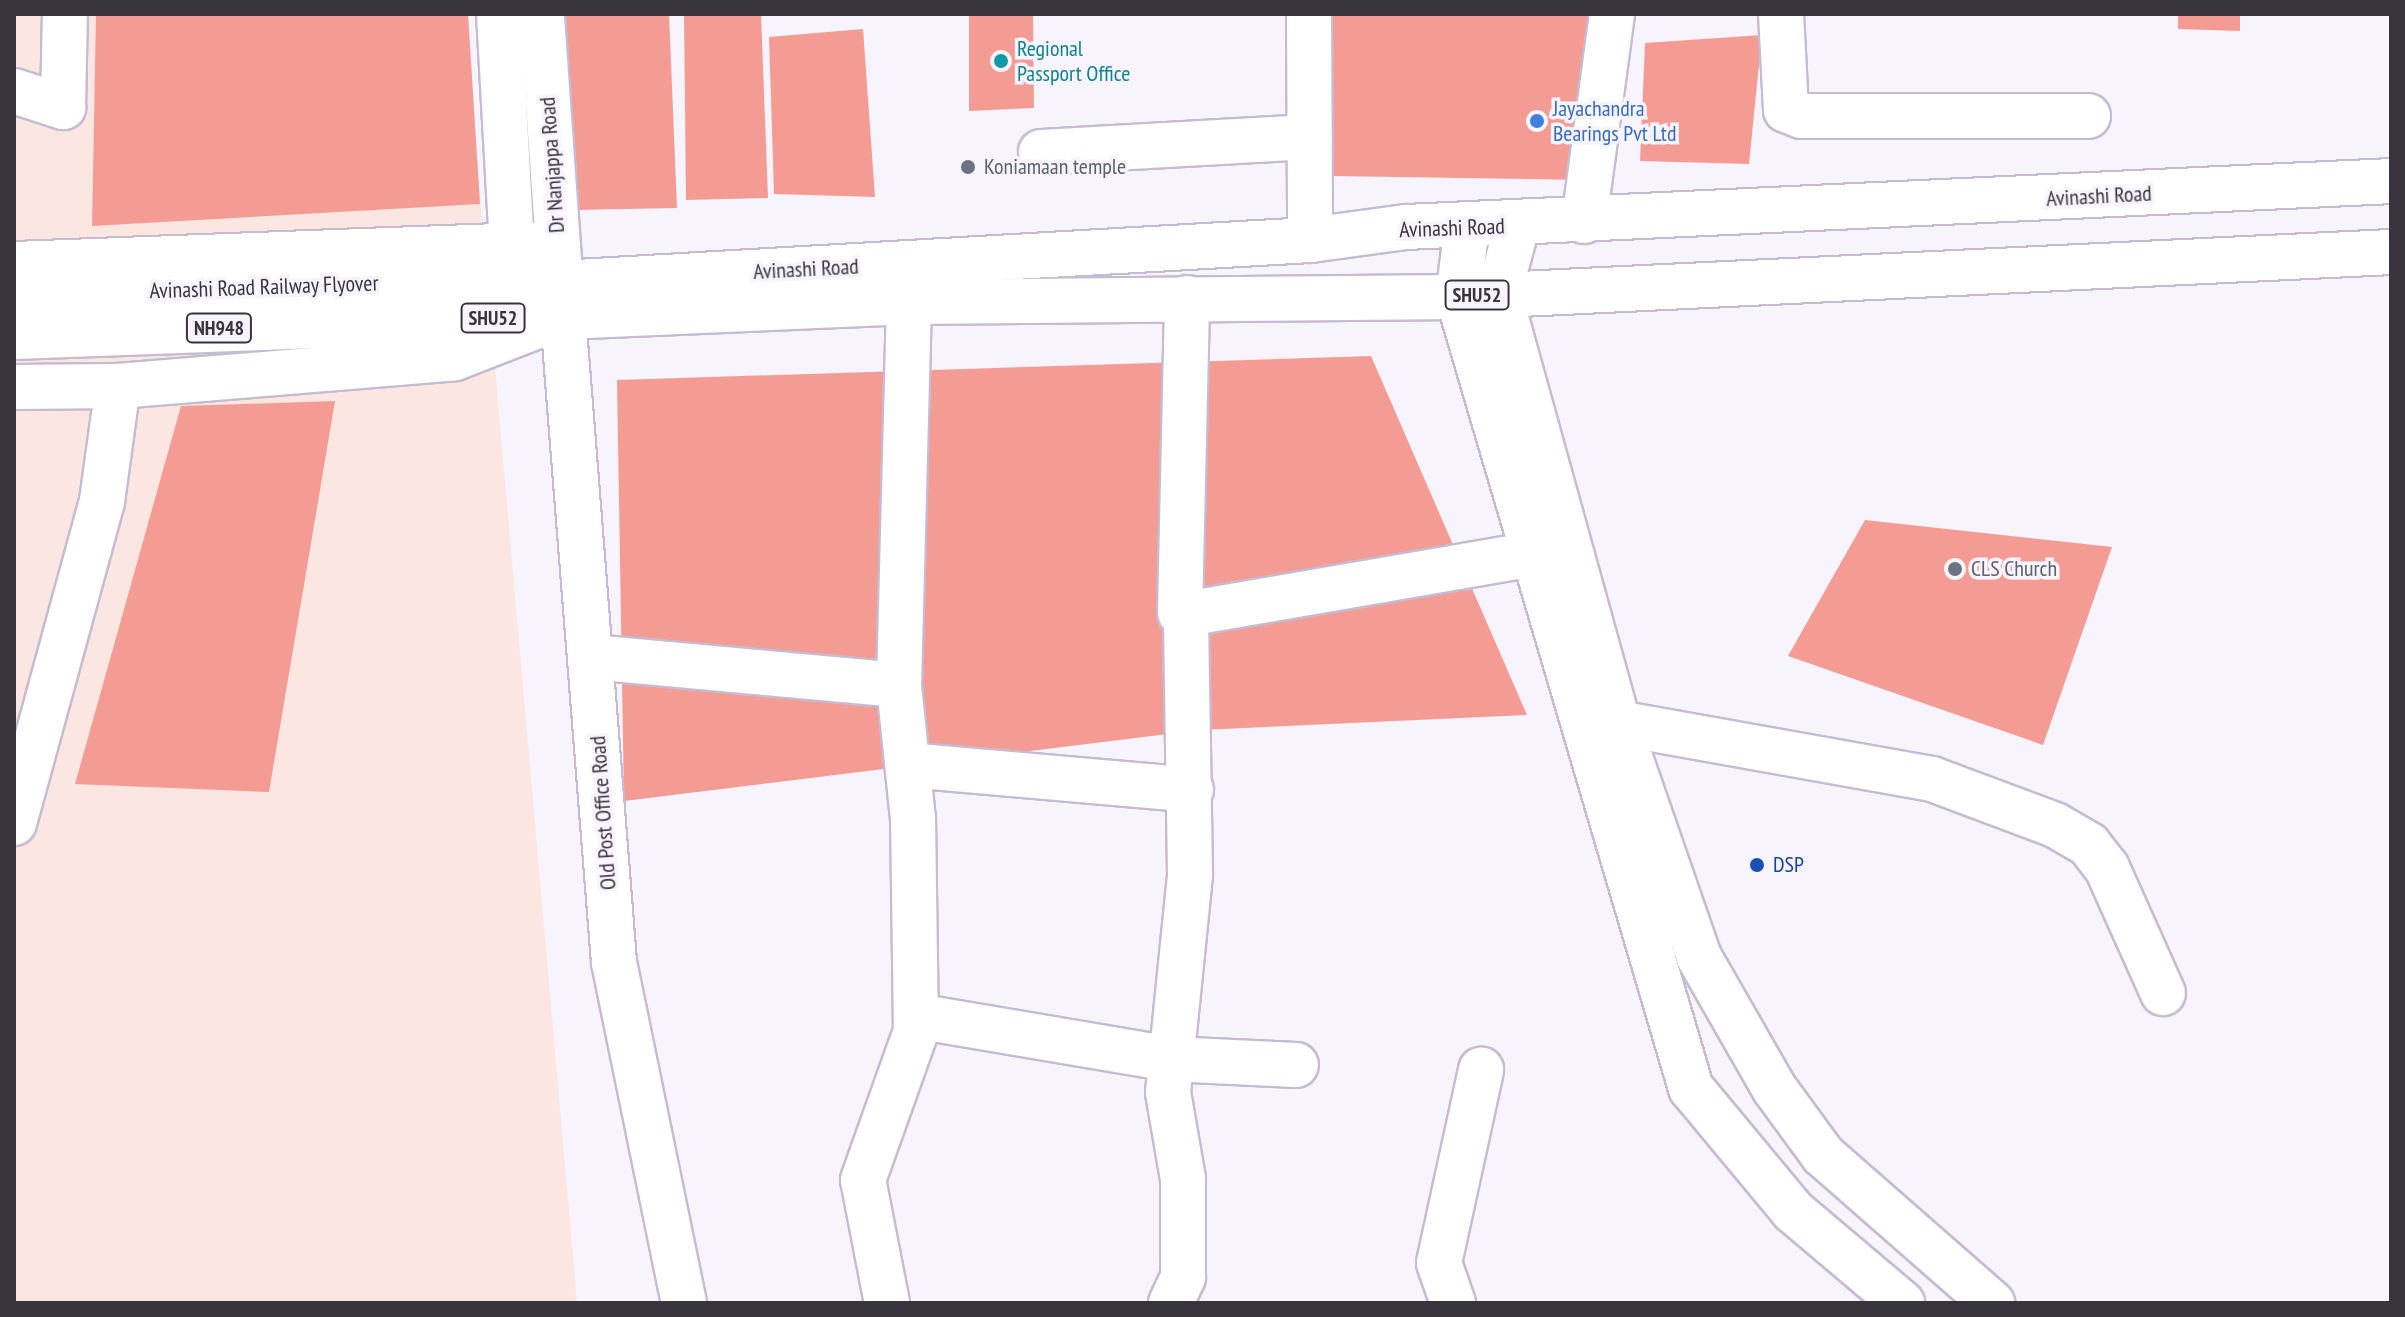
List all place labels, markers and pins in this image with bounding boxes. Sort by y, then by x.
place label: Regional Passport Office [1017,35,1130,86]
marker: Regional Passport Office [992,52,1010,70]
place label: Jayachandra Bearings Pvt Ltd [1553,95,1676,146]
marker: Jayachandra Bearings Pvt Ltd [1528,112,1546,130]
place label: Koniamaan temple [984,154,1126,180]
marker: Koniamaan temple [959,158,977,176]
place label: CLS Church [1971,556,2057,582]
marker: CLS Church [1946,560,1964,578]
place label: DSP [1773,852,1804,878]
marker: DSP [1748,856,1766,874]

